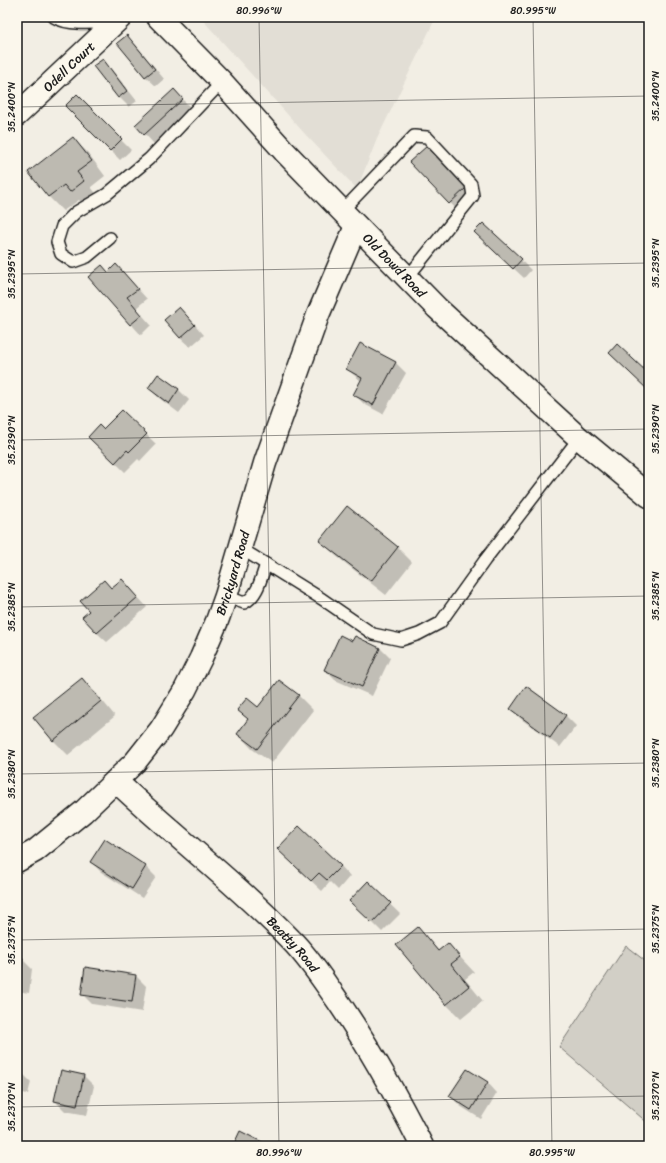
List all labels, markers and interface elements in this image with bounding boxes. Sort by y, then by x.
text: 80.996°W [236,2,282,20]
text: 80.995°W [510,2,556,20]
street label: Odell Court [37,35,101,97]
text: 35.2400°N [647,71,665,121]
text: 35.2400°N [3,82,21,132]
street label: Old Dowd Road [357,227,433,304]
text: 35.2395°N [647,238,665,288]
text: 35.2395°N [3,249,21,299]
text: 35.2390°N [647,404,665,454]
text: 35.2390°N [3,415,21,465]
street label: Brickyard Road [209,527,256,618]
text: 35.2385°N [647,571,665,621]
text: 35.2385°N [3,582,21,632]
text: 35.2380°N [647,738,665,788]
text: 35.2380°N [3,749,21,799]
text: 35.2375°N [647,904,665,953]
street label: Beatty Road [261,910,326,978]
text: 35.2375°N [3,915,21,964]
text: 35.2370°N [647,1071,665,1121]
text: 35.2370°N [3,1082,21,1132]
text: 80.996°W [256,1144,302,1162]
text: 80.995°W [529,1144,575,1162]

